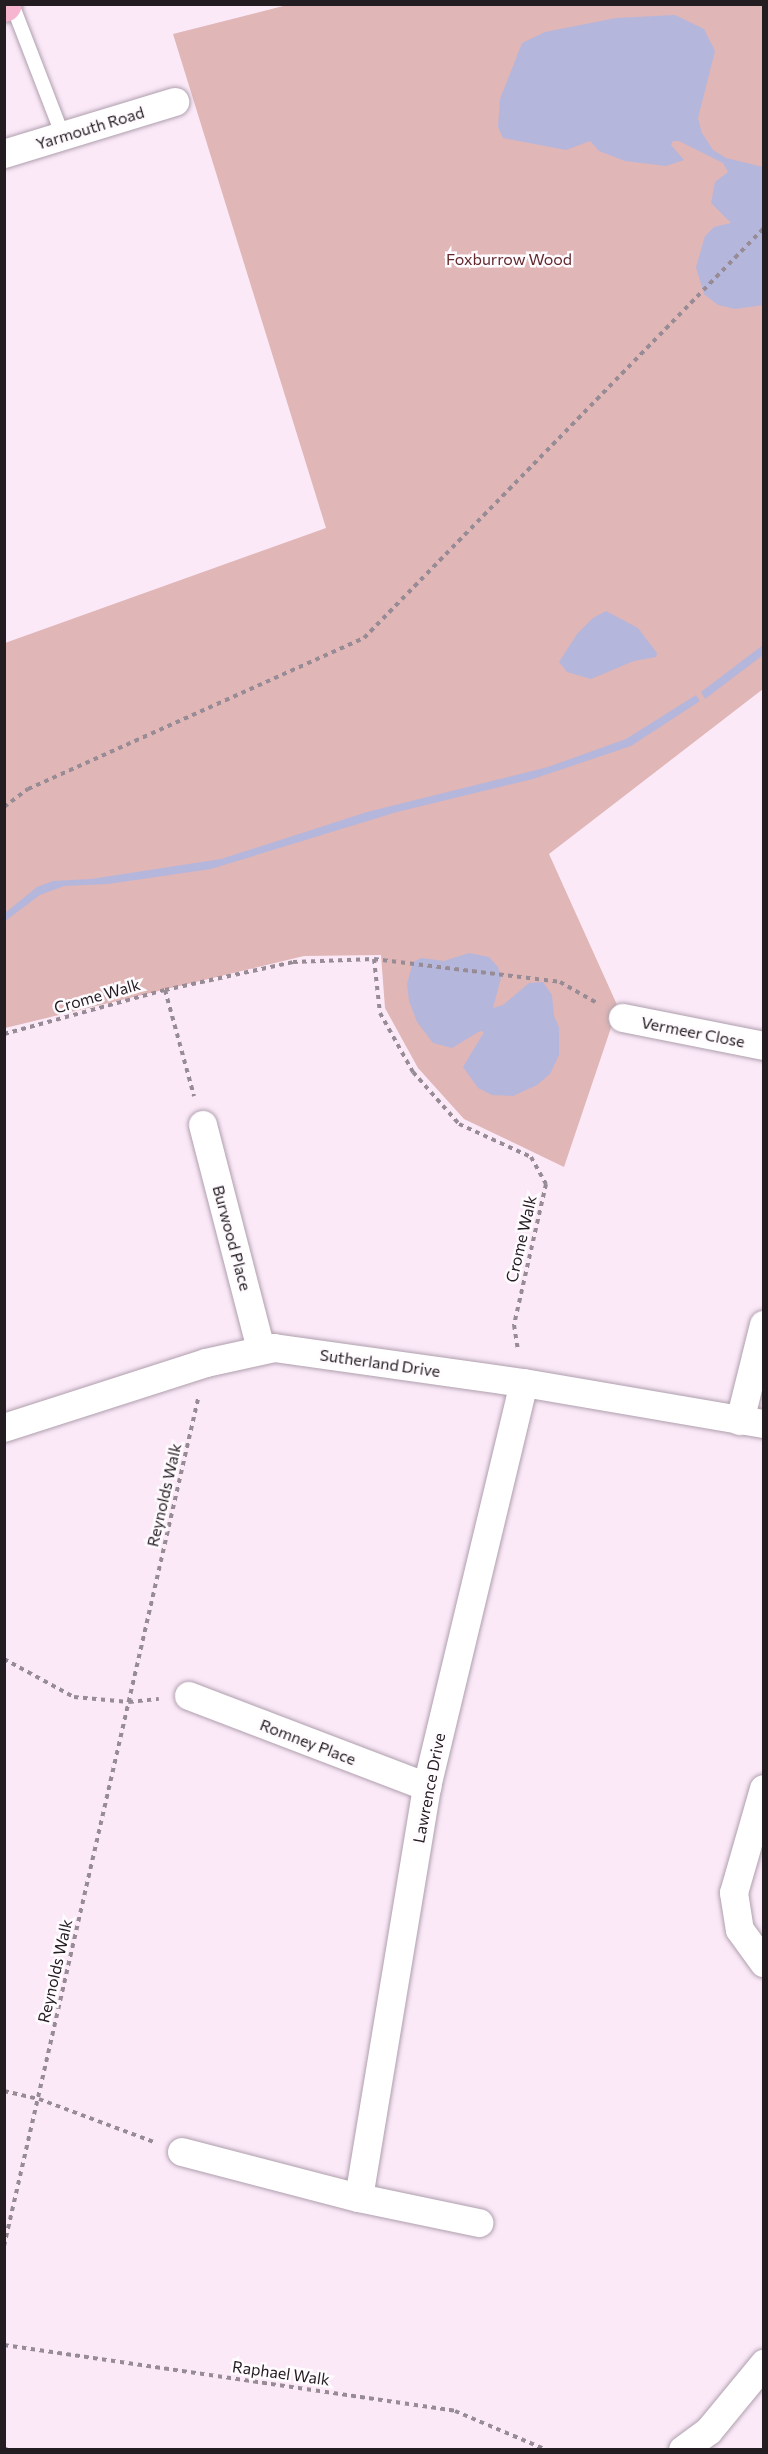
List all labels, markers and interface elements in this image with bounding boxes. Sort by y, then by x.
street label: Yarmouth Road [34,102,146,154]
park label: Foxburrow Wood [446,249,572,269]
street label: Crome Walk [52,975,142,1017]
street label: Vermeer Close [640,1013,746,1051]
street label: Burwood Place [209,1183,255,1293]
street label: Crome Walk [502,1194,540,1284]
street label: Sutherland Drive [319,1345,441,1381]
street label: Reynolds Walk [143,1441,185,1549]
street label: Romney Place [257,1715,359,1769]
street label: Lawrence Drive [409,1731,449,1845]
street label: Reynolds Walk [34,1917,76,2025]
street label: Raphael Walk [231,2357,331,2389]

